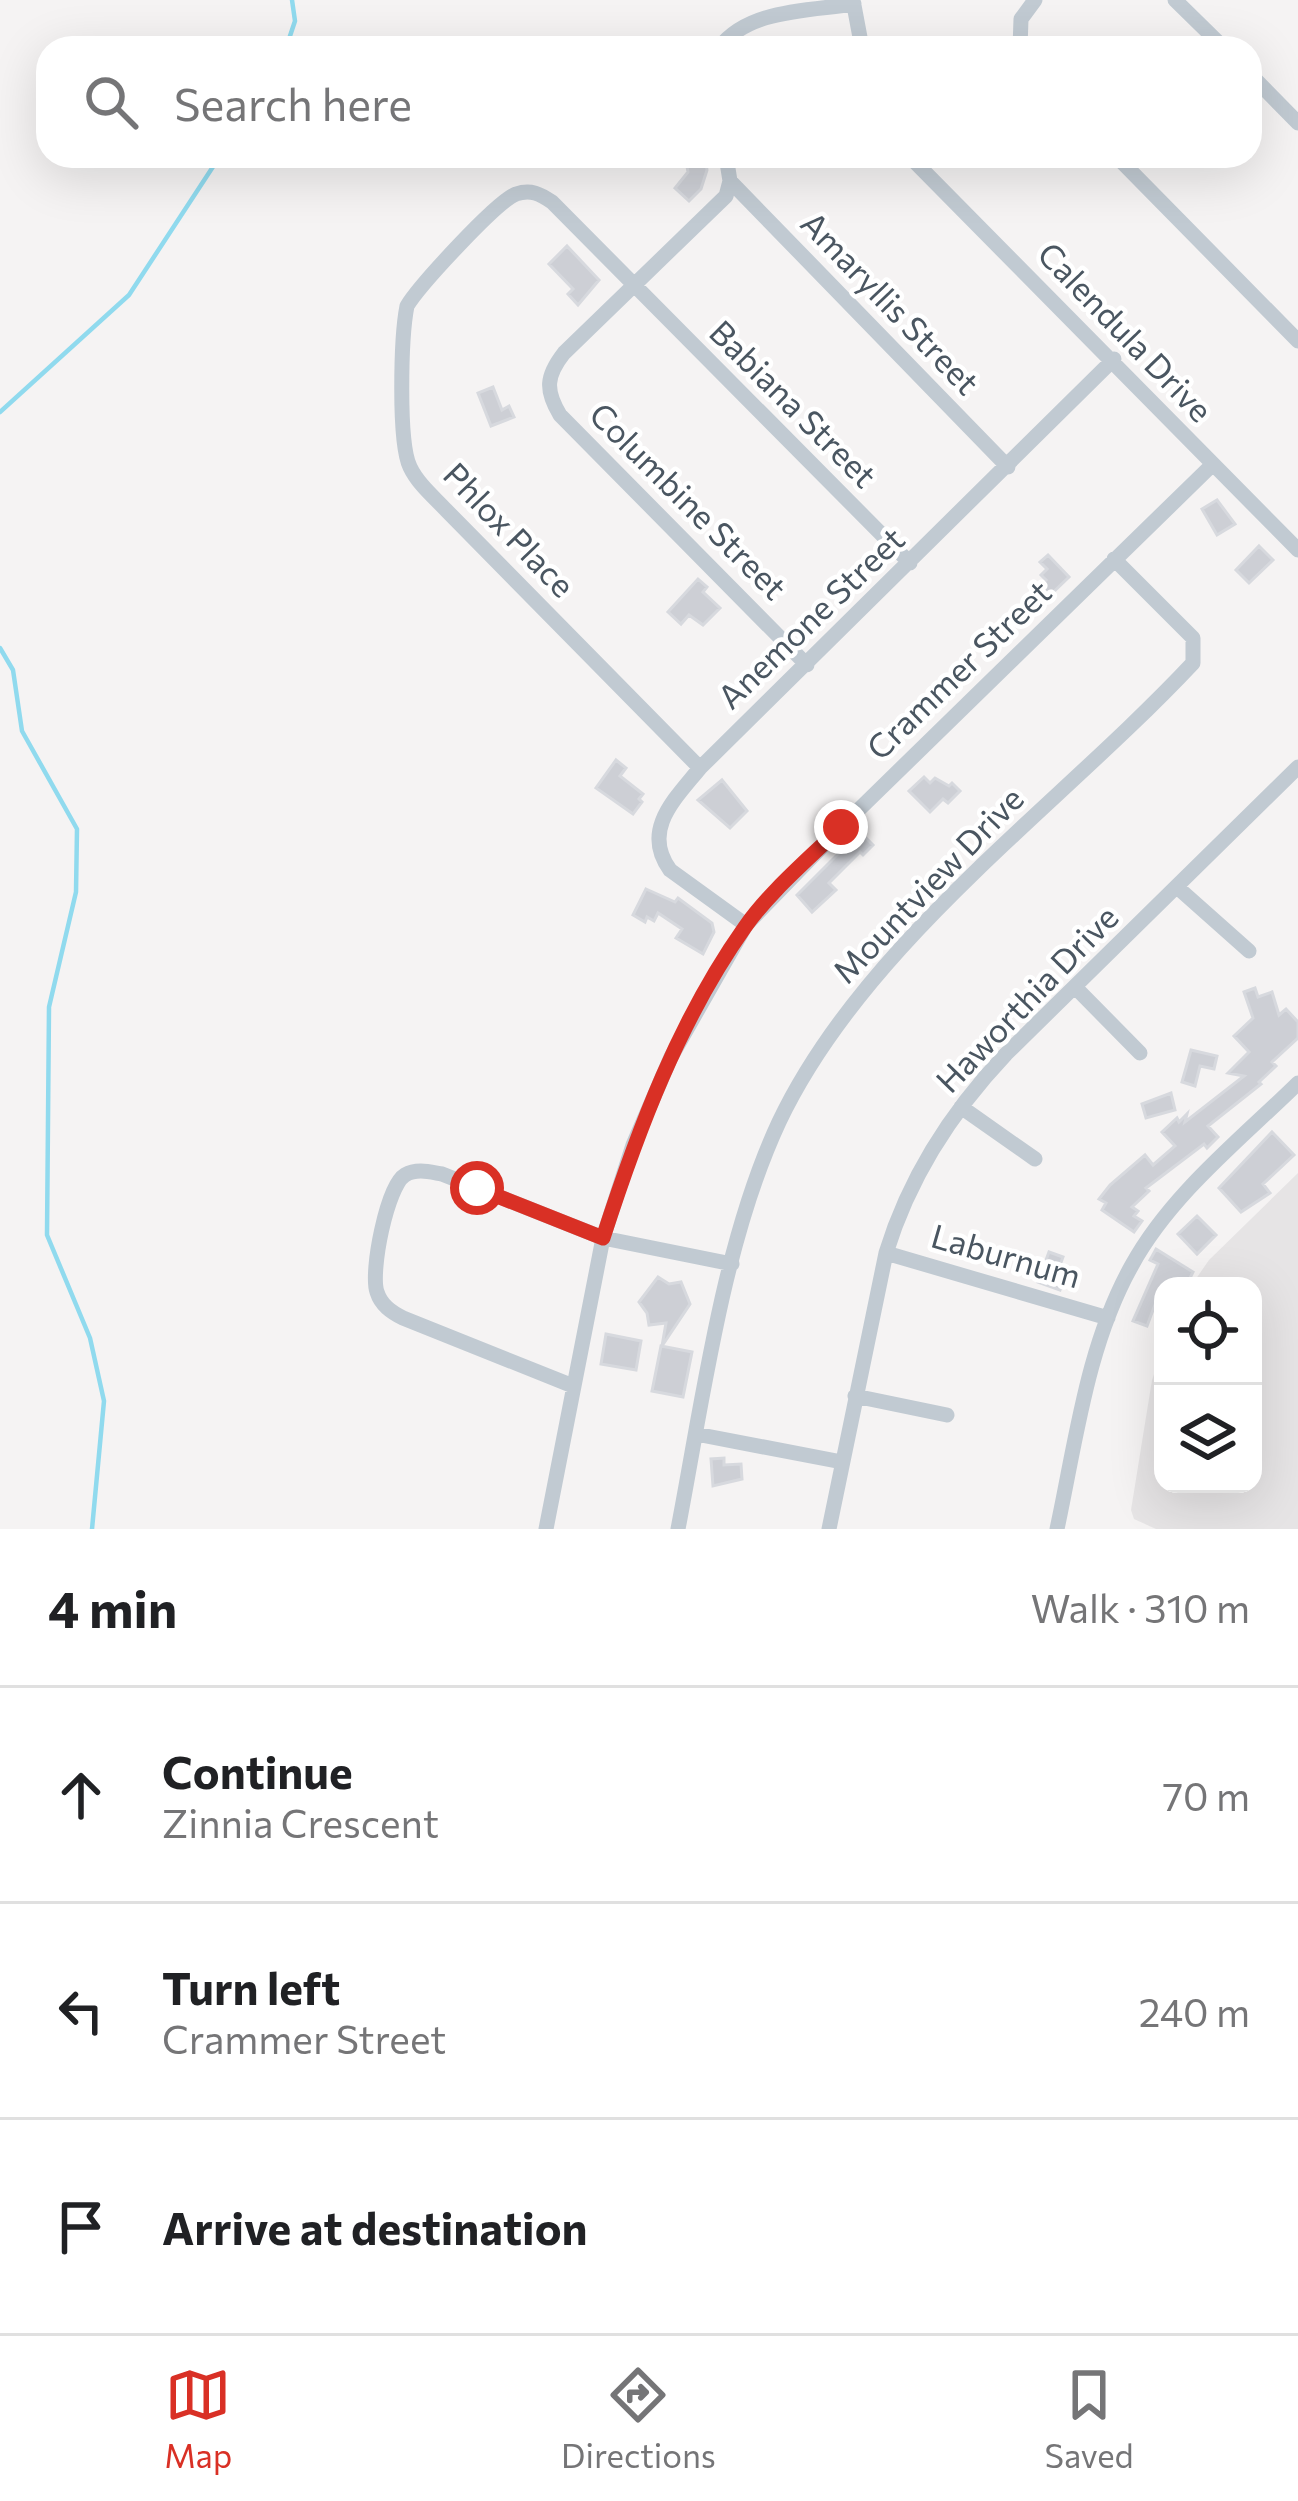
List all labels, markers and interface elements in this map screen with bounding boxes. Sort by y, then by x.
search box [36,36,1262,168]
icon: search [78,69,144,135]
text: Search here [174,75,412,130]
street label: Amaryllis Street [793,202,989,402]
street label: Calendula Drive [1030,233,1222,429]
street label: Babiana Street [702,311,886,495]
street label: Columbine Street [582,393,796,607]
street label: Phlox Place [436,453,584,605]
street label: Anemone Street [708,518,912,716]
street label: Crammer Street [857,571,1059,767]
street label: Mountview Drive [823,777,1031,991]
route end [814,800,868,854]
street label: Haworthia Drive [926,896,1126,1100]
route start [450,1161,504,1215]
street label: Laburnum [927,1214,1086,1295]
map controls [1154,1277,1262,1493]
button: locate [1154,1277,1262,1385]
button: layers [1154,1385,1262,1493]
text: 4 min [48,1576,177,1639]
text: Walk · 310 m [1031,1583,1250,1631]
text: Continue [162,1743,353,1798]
icon: ahead [48,1762,114,1828]
text: 70 m [1163,1771,1250,1819]
text: Zinnia Crescent [162,1798,439,1846]
text: Turn left [162,1959,340,2014]
icon: left [48,1978,114,2044]
text: 240 m [1139,1987,1250,2035]
text: Crammer Street [162,2014,446,2062]
icon: arrive [48,2194,114,2260]
text: Arrive at destination [162,2199,588,2254]
tab: Map [164,2362,232,2475]
tab: Directions [561,2362,716,2475]
tab: Saved [1045,2362,1134,2475]

